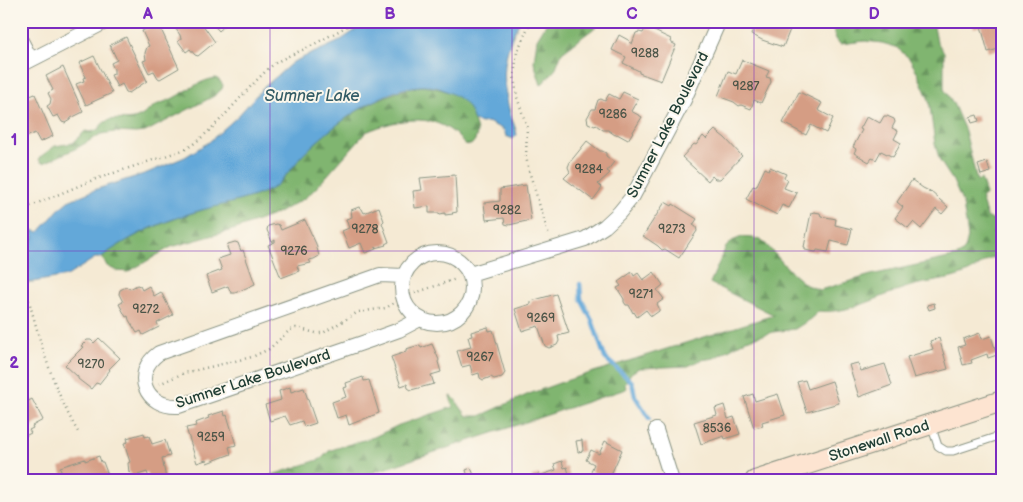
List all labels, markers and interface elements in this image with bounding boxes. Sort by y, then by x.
text: A [142,5,153,24]
text: B [384,5,396,24]
text: C [626,5,638,24]
text: D [868,5,880,24]
house number: 9288 [631,46,659,61]
street label: Sumner Lake Boulevard [623,49,713,201]
house number: 9287 [733,79,760,94]
water label: Sumner Lake [264,87,360,106]
house number: 9286 [599,107,627,122]
text: 1 [11,131,17,150]
house number: 9284 [575,162,604,177]
house number: 9282 [493,203,521,218]
house number: 9278 [352,222,378,237]
house number: 9273 [658,222,686,237]
house number: 9276 [280,244,308,259]
house number: 9271 [629,287,653,302]
house number: 9272 [133,302,160,317]
house number: 9269 [527,311,555,326]
street label: Sumner Lake Boulevard [173,345,333,413]
house number: 9267 [466,350,494,365]
text: 2 [9,354,19,373]
house number: 9270 [78,357,104,372]
street label: Stonewall Road [826,416,932,466]
house number: 8536 [703,421,731,436]
house number: 9259 [197,430,225,445]

